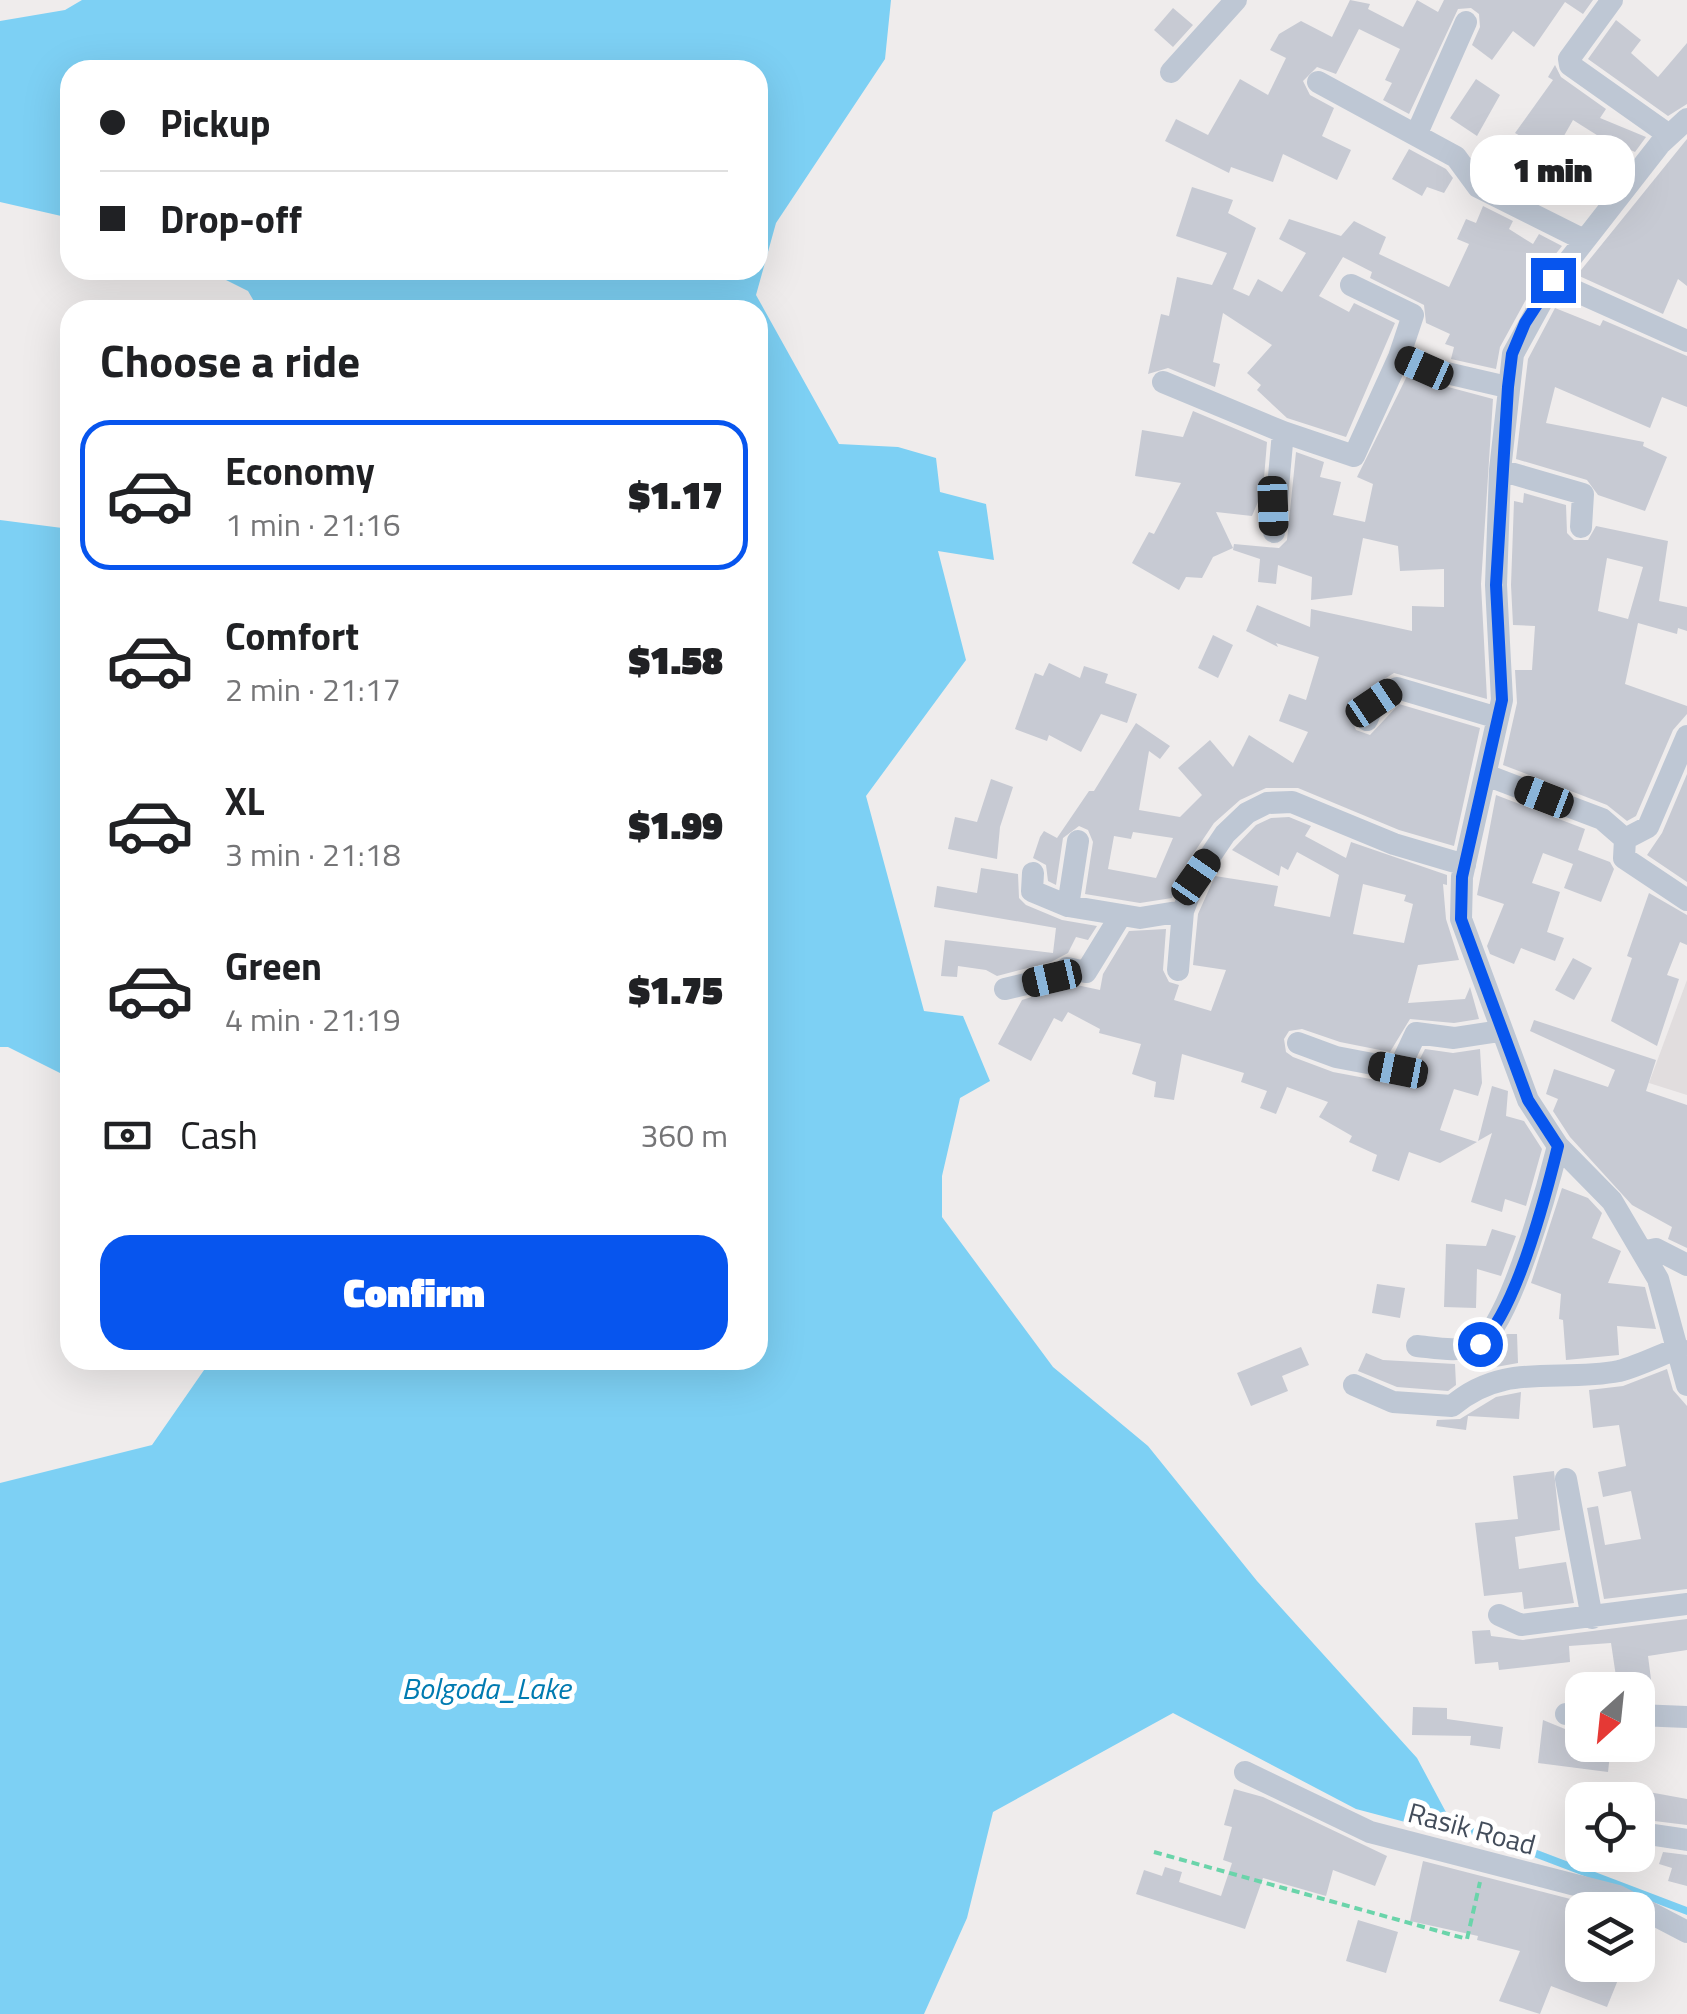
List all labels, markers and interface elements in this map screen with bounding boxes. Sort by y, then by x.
text: Pickup [160,94,270,152]
callout: 1 min [1470,135,1636,205]
text: 1 min [1513,146,1592,194]
text: Drop-off [160,190,302,248]
route end [1531,258,1576,303]
text: Choose a ride [100,326,360,394]
car [1390,342,1458,394]
text: Economy [225,442,375,500]
icon: car [105,450,195,540]
text: $1.17 [629,466,723,524]
car [1257,475,1289,537]
text: 1 min · 21:16 [225,500,401,548]
text: Comfort [225,607,359,665]
icon: car [105,615,195,705]
text: $1.58 [629,631,723,689]
text: 2 min · 21:17 [225,665,401,713]
car [1341,674,1407,732]
text: XL [225,772,265,830]
car [1511,772,1577,822]
icon: car [105,780,195,870]
text: $1.99 [629,796,723,854]
text: 3 min · 21:18 [225,830,401,878]
car [1167,844,1225,910]
text: Green [225,937,322,995]
icon: car [105,945,195,1035]
car [1019,957,1085,999]
text: $1.75 [629,961,723,1019]
text: 4 min · 21:19 [225,995,401,1043]
car [1366,1050,1430,1090]
text: Cash [180,1106,258,1164]
icon: cash [100,1108,155,1163]
text: 360 m [640,1111,728,1159]
button: Confirm [100,1235,728,1350]
route start [1458,1322,1503,1367]
water label: Bolgoda_Lake [401,1665,573,1711]
north arrow [1565,1672,1655,1762]
map controls [1565,1672,1655,1982]
button: locate [1565,1782,1655,1872]
street label: Rasik Road [1403,1790,1541,1866]
button: layers [1565,1892,1655,1982]

